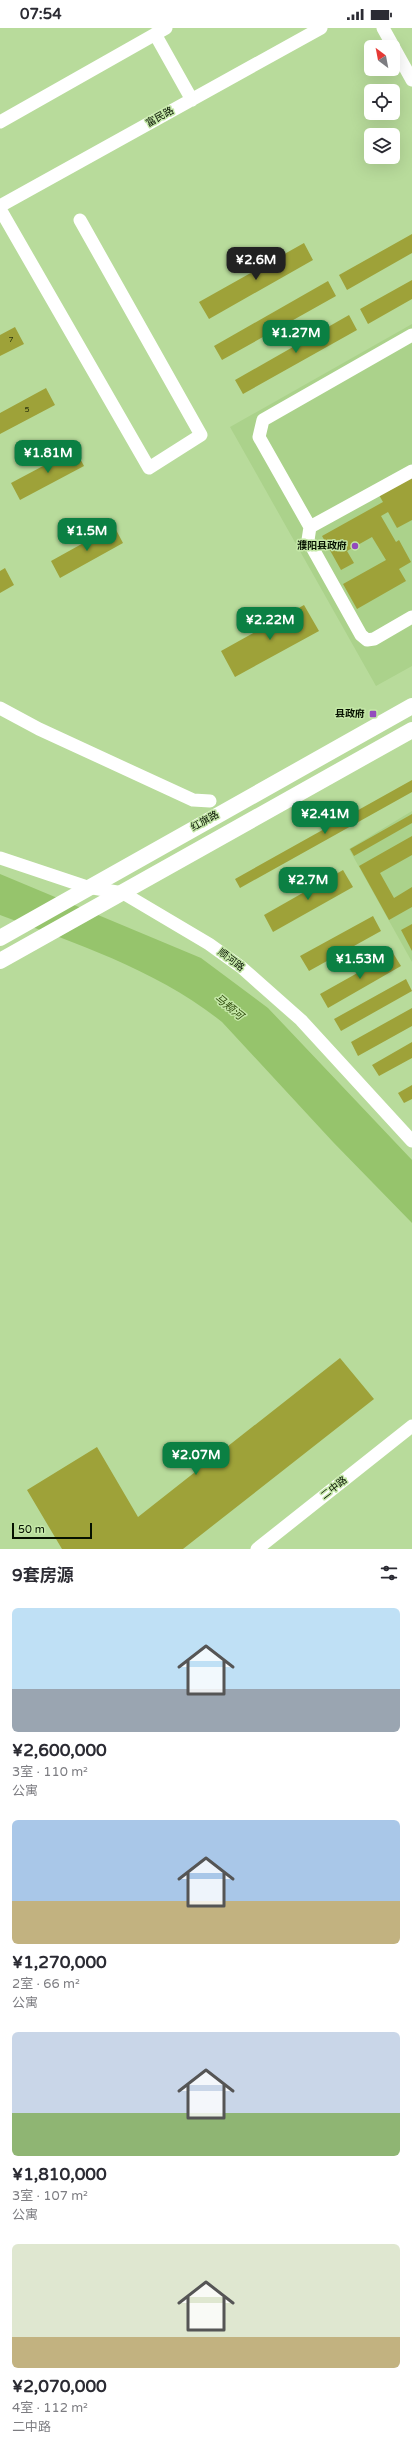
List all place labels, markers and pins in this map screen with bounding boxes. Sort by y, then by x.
pin: ¥2.6M [228,247,284,281]
pin: ¥1.27M [263,320,329,354]
pin: ¥1.81M [15,440,81,474]
pin: ¥1.5M [59,518,115,552]
place label: 濮阳县政府 [297,540,347,552]
marker: 濮阳县政府 [350,541,360,551]
pin: ¥2.22M [237,607,303,641]
place label: 县政府 [335,708,365,720]
marker: 县政府 [368,709,378,719]
pin: ¥2.41M [292,801,358,835]
pin: ¥2.7M [280,867,336,901]
pin: ¥1.53M [327,946,393,980]
pin: ¥2.07M [163,1442,229,1476]

